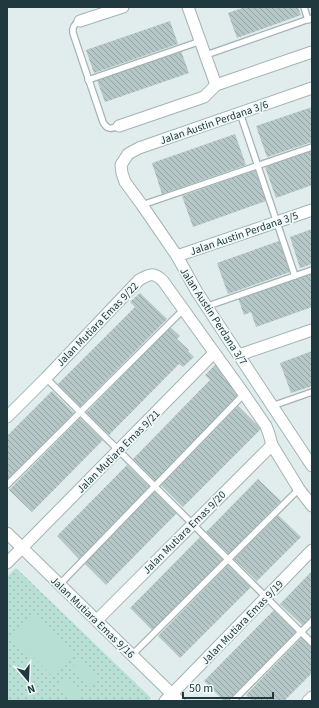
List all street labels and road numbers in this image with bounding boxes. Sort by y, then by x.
street label: Jalan Austin Perdana 3/6 [158,97,271,148]
street label: Jalan Austin Perdana 3/5 [188,208,300,259]
street label: Jalan Austin Perdana 3/7 [176,265,251,368]
street label: Jalan Mutiara Emas 9/22 [53,279,142,370]
street label: Jalan Mutiara Emas 9/21 [73,406,163,496]
street label: Jalan Mutiara Emas 9/20 [139,487,229,577]
street label: Jalan Mutiara Emas 9/16 [47,573,139,662]
street label: Jalan Mutiara Emas 9/19 [198,577,287,668]

